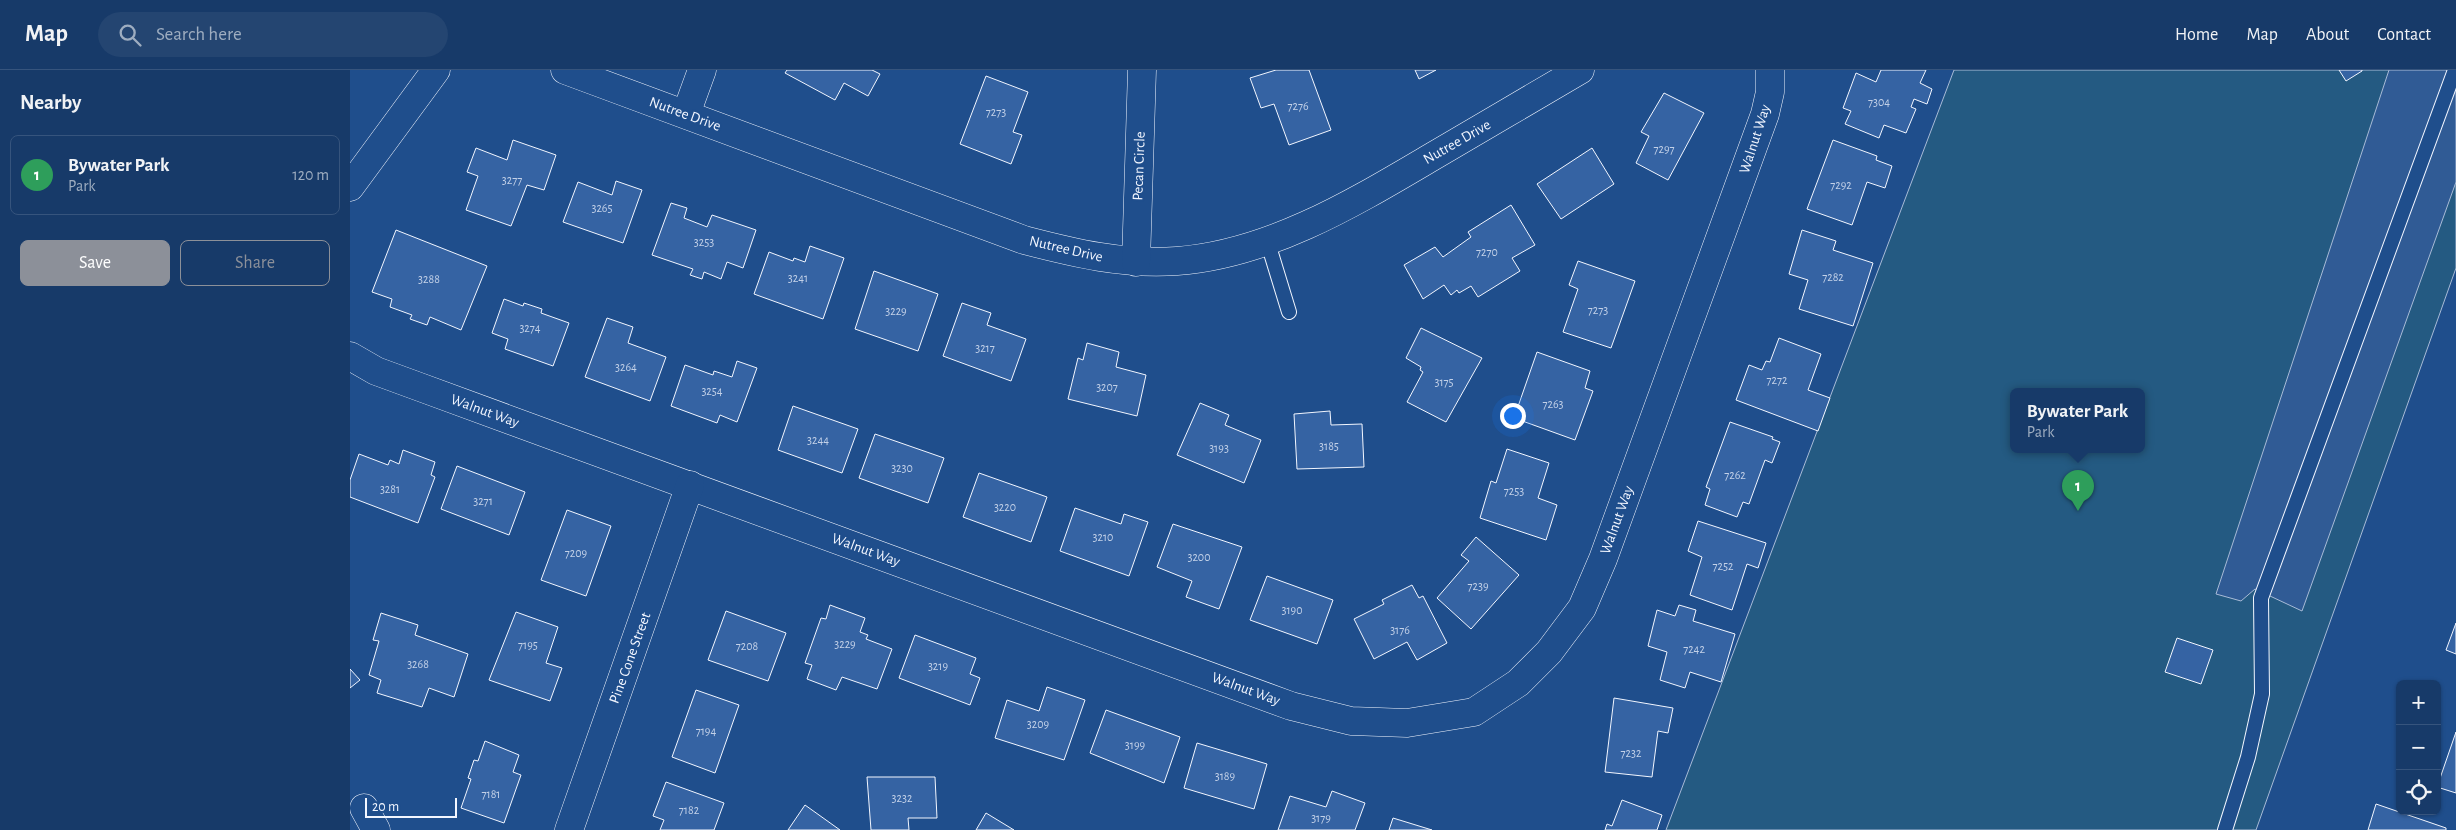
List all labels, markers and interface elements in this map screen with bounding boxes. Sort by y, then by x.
search box [98,12,448,57]
icon: search [116,21,144,49]
text: Map [25,22,68,46]
text: Search here [156,25,242,44]
text: Home [2175,26,2218,44]
text: Map [2246,26,2278,44]
text: About [2306,26,2349,44]
text: Contact [2377,26,2431,44]
text: Nearby [20,92,81,113]
street label: Nutree Drive [647,94,723,134]
house number: 7304 [1868,96,1890,108]
house number: 7276 [1287,100,1309,112]
street label: Walnut Way [1737,102,1773,175]
house number: 7273 [986,106,1006,118]
street label: Nutree Drive [1421,117,1493,167]
street label: Pecan Circle [1130,131,1148,201]
house number: 7297 [1653,143,1675,155]
text: Bywater Park [68,156,169,175]
text: 1 [34,167,40,183]
text: 120 m [292,167,329,183]
house number: 3277 [502,174,522,186]
text: Park [68,178,96,194]
house number: 7292 [1830,179,1852,191]
house number: 3265 [591,202,613,214]
street label: Nutree Drive [1028,233,1104,265]
house number: 3253 [694,236,714,248]
button: Save [20,240,170,286]
button: Share [180,240,330,286]
house number: 7270 [1476,246,1498,258]
house number: 7282 [1822,271,1844,283]
house number: 3241 [788,272,808,284]
house number: 3288 [418,273,440,285]
house number: 7273 [1588,304,1608,316]
house number: 3229 [885,305,907,317]
house number: 3274 [519,322,541,334]
house number: 3217 [975,342,995,354]
house number: 3264 [615,361,637,373]
house number: 7272 [1767,374,1788,386]
house number: 3175 [1434,376,1454,388]
house number: 3207 [1096,381,1118,393]
house number: 3254 [701,385,723,397]
popup [2010,388,2145,453]
street label: Walnut Way [449,392,522,430]
house number: 7263 [1542,398,1564,410]
text: Bywater Park [2027,402,2128,421]
your location [1500,403,1526,429]
text: Park [2027,424,2054,440]
house number: 3244 [807,434,829,446]
house number: 3185 [1319,440,1339,452]
house number: 3193 [1209,442,1229,454]
house number: 3230 [891,462,913,474]
house number: 7262 [1724,469,1746,481]
pin: 1 [2062,470,2094,511]
house number: 3281 [380,483,400,495]
street label: Walnut Way [1598,483,1636,556]
house number: 7253 [1504,485,1524,497]
house number: 3271 [473,495,493,507]
house number: 3220 [994,501,1016,513]
street label: Walnut Way [830,531,903,569]
house number: 3210 [1093,531,1113,543]
house number: 7209 [565,547,588,559]
house number: 3200 [1187,551,1211,563]
house number: 7252 [1713,560,1734,572]
house number: 7239 [1467,580,1489,592]
house number: 3190 [1281,604,1303,616]
street label: Pine Cone Street [607,610,653,706]
house number: 3176 [1390,624,1410,636]
house number: 3229 [834,638,856,650]
house number: 7195 [518,639,538,651]
house number: 7208 [736,640,759,652]
house number: 7242 [1683,643,1705,655]
house number: 3268 [407,658,429,670]
house number: 3219 [928,660,948,672]
street label: Walnut Way [1210,670,1283,708]
map controls [2396,680,2441,815]
button: + [2396,680,2441,725]
house number: 3209 [1027,718,1050,730]
house number: 7194 [696,725,716,737]
button: − [2396,725,2441,770]
house number: 3199 [1125,739,1146,751]
house number: 7232 [1621,747,1642,759]
house number: 3189 [1215,770,1236,782]
button: locate [2396,770,2441,815]
house number: 7181 [482,788,500,800]
house number: 3232 [892,792,913,804]
scale bar [365,795,458,818]
text: 20 m [372,800,399,814]
house number: 7182 [679,804,700,816]
house number: 3179 [1311,812,1331,824]

